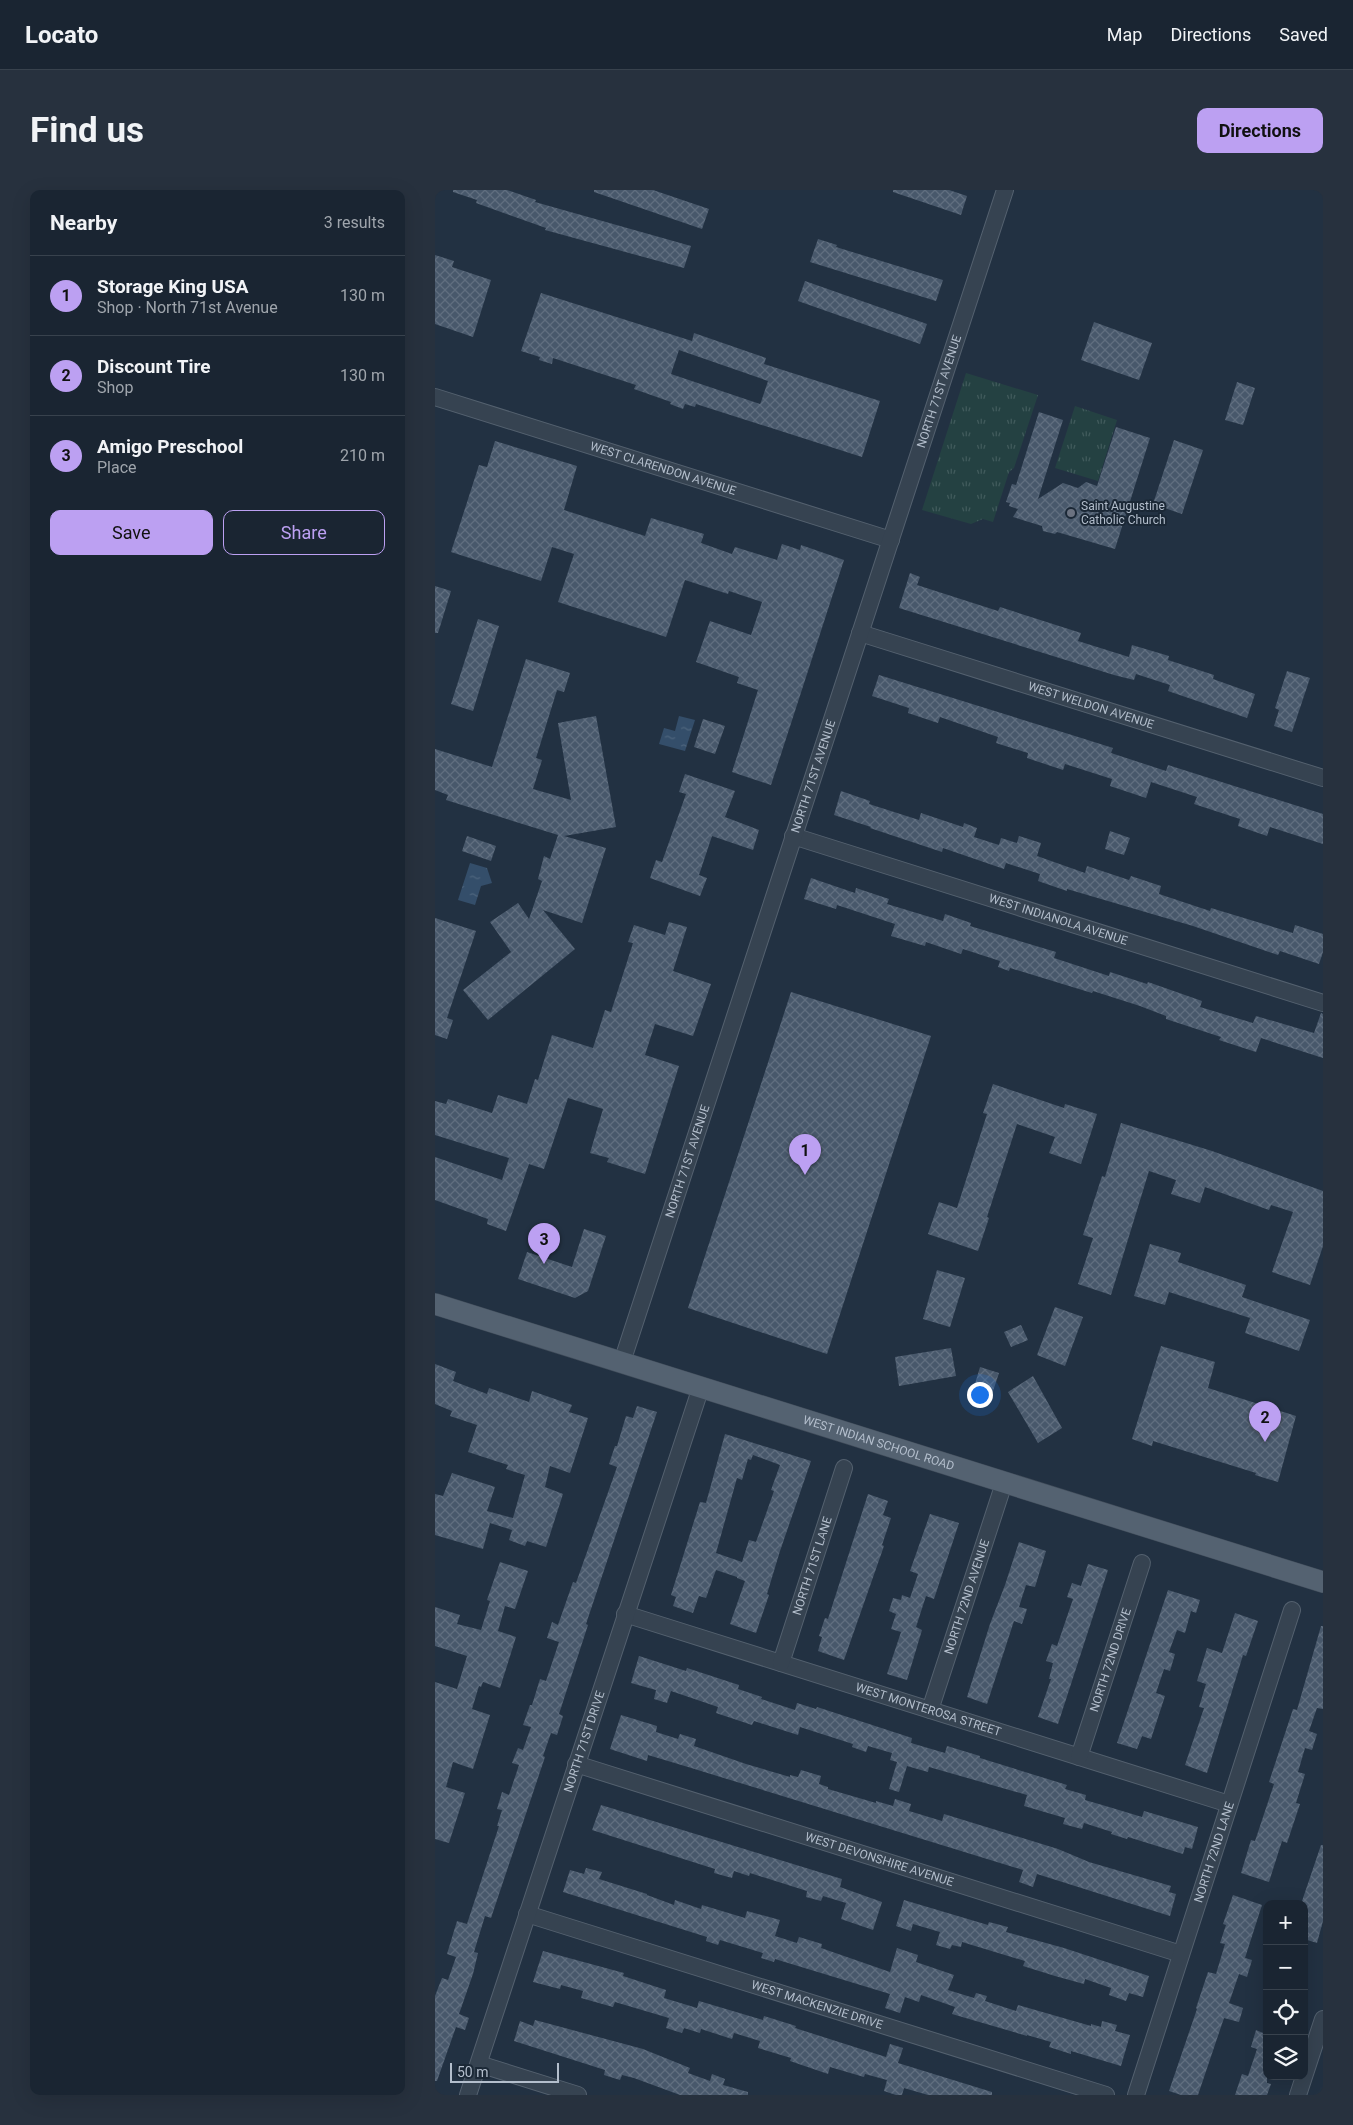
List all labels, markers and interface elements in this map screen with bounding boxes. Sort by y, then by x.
text: Locato [25,21,98,49]
text: Map [1107,24,1142,45]
text: Directions [1170,24,1251,45]
text: Saved [1279,24,1328,45]
button: Directions [1197,108,1323,153]
text: Find us [30,110,144,151]
text: Nearby [50,211,117,235]
text: 3 results [324,213,385,232]
text: Storage King USA [97,275,249,298]
text: 1 [61,286,71,305]
text: 130 m [340,286,385,305]
text: Shop · North 71st Avenue [97,298,278,317]
street label: NORTH 71ST AVENUE [914,333,964,450]
text: Discount Tire [97,355,211,378]
text: 2 [61,366,71,385]
text: 130 m [340,366,385,385]
text: Shop [97,378,133,397]
text: Amigo Preschool [97,435,243,458]
street label: WEST CLARENDON AVENUE [588,439,738,498]
text: 3 [61,446,71,465]
text: 210 m [340,446,385,465]
text: Place [97,458,137,477]
place label: Saint Augustine Catholic Church [1081,499,1166,527]
marker: Saint Augustine Catholic Church [1065,507,1077,519]
button: Save [50,510,213,555]
button: Share [223,510,385,555]
street label: WEST WELDON AVENUE [1026,679,1156,732]
street label: NORTH 71ST AVENUE [788,718,838,835]
street label: WEST INDIANOLA AVENUE [987,891,1129,948]
street label: NORTH 71ST AVENUE [663,1103,713,1220]
pin: 1 [789,1134,821,1175]
pin: 3 [528,1223,560,1264]
your location [967,1382,993,1408]
pin: 2 [1249,1401,1281,1442]
street label: WEST INDIAN SCHOOL ROAD [801,1413,956,1473]
street label: NORTH 71ST LANE [790,1515,835,1617]
street label: NORTH 72ND AVENUE [942,1537,992,1656]
street label: NORTH 72ND DRIVE [1087,1606,1134,1714]
street label: WEST MONTEROSA STREET [854,1680,1003,1739]
street label: NORTH 71ST DRIVE [561,1689,608,1794]
street label: NORTH 72ND LANE [1191,1800,1237,1904]
street label: WEST DEVONSHIRE AVENUE [803,1829,955,1889]
map controls [1263,1900,1308,2080]
button: + [1263,1900,1308,1945]
button: − [1263,1945,1308,1990]
street label: WEST MACKENZIE DRIVE [750,1978,885,2032]
button: locate [1263,1990,1308,2035]
button: layers [1263,2035,1308,2080]
scale bar [450,2060,559,2083]
text: 50 m [457,2064,489,2080]

